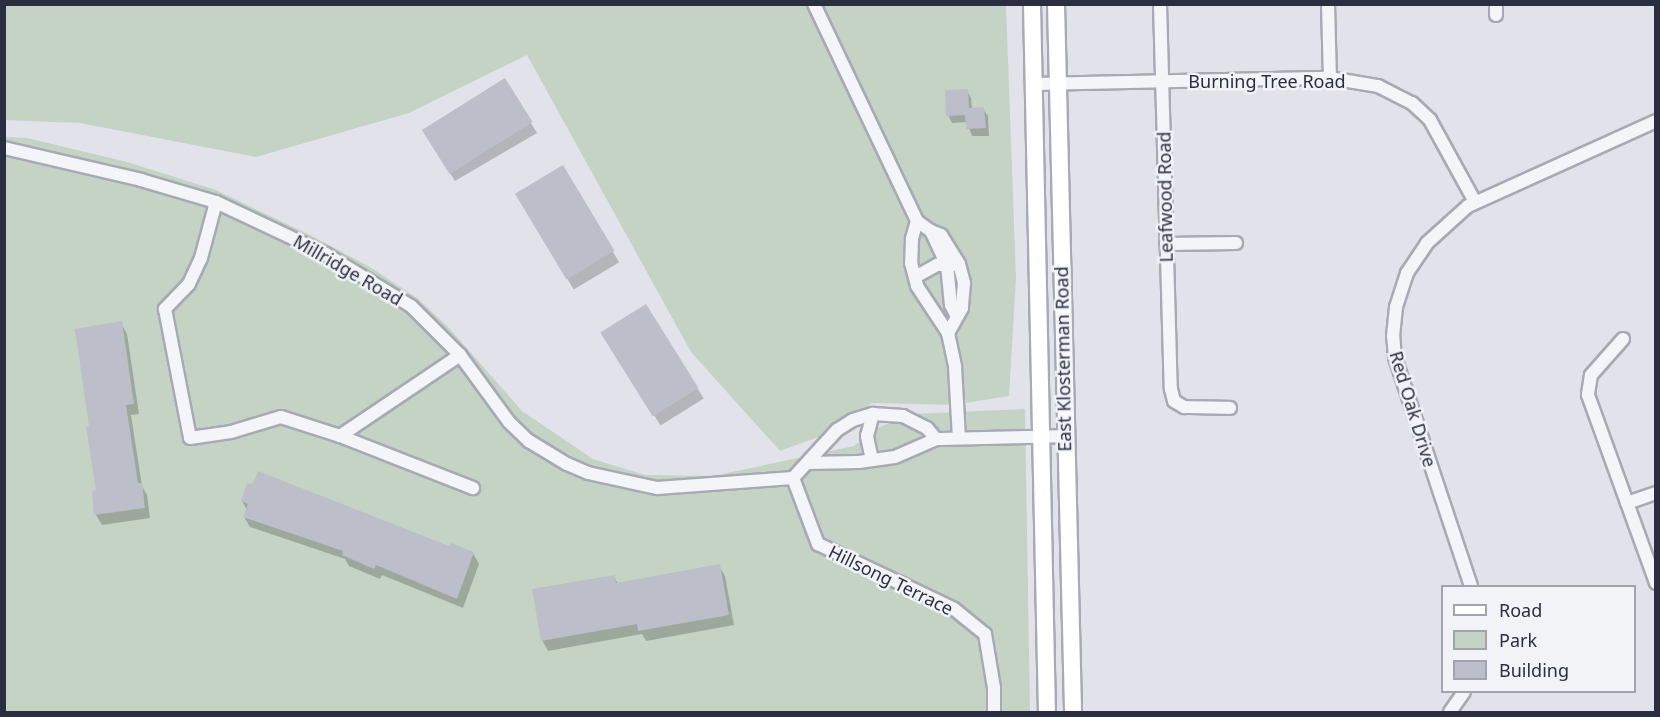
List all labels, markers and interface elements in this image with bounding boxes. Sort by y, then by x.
street label: Burning Tree Road [1188,70,1346,92]
street label: Leafwood Road [1153,131,1177,263]
street label: Millridge Road [290,230,406,310]
street label: East Klosterman Road [1051,266,1075,452]
street label: Red Oak Drive [1385,348,1441,470]
street label: Hillsong Terrace [825,540,957,620]
legend [1441,585,1636,693]
text: Road [1499,598,1542,622]
text: Park [1499,628,1537,652]
text: Building [1499,658,1569,682]

